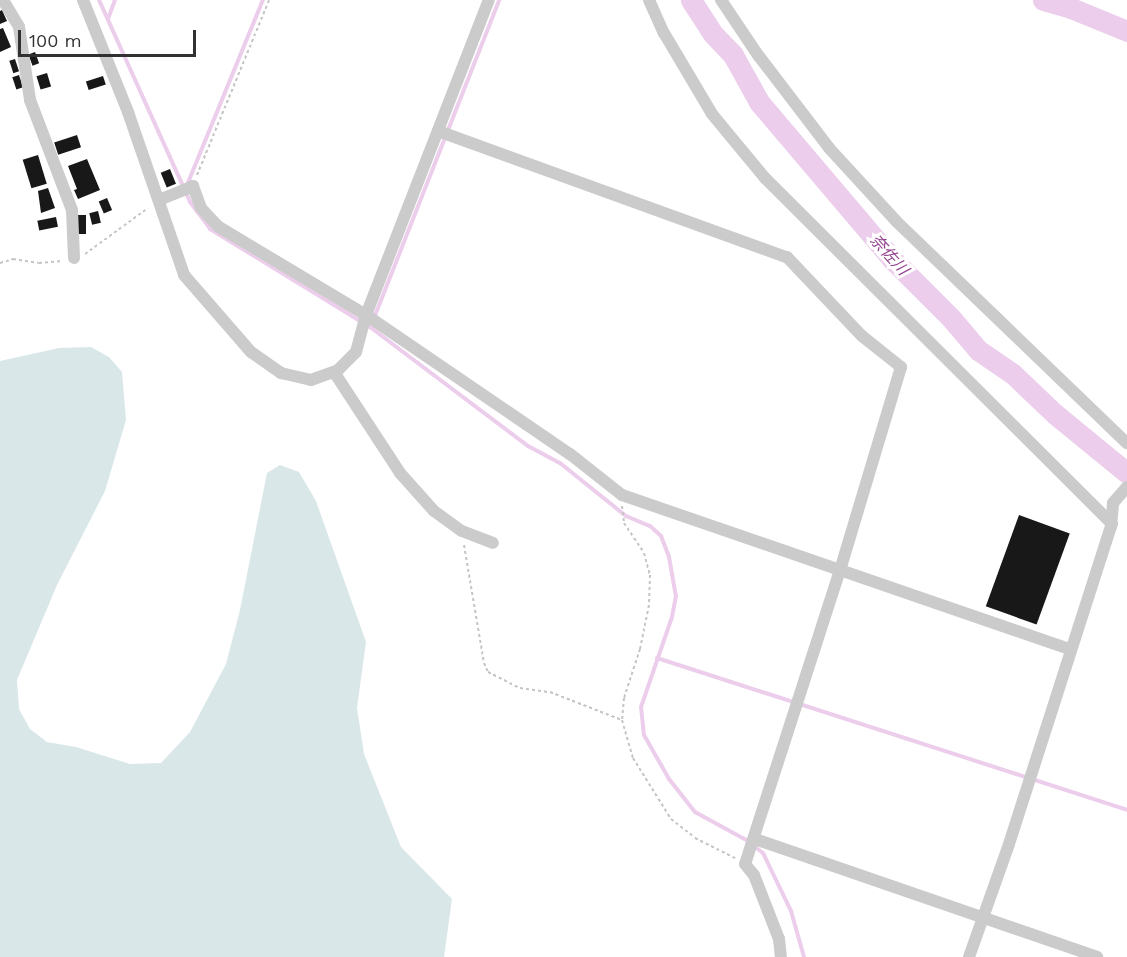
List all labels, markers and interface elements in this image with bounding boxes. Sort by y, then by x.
scale bar [21,18,200,56]
text: 100 m [29,30,82,51]
water label: 奈佐川 [866,231,912,279]

